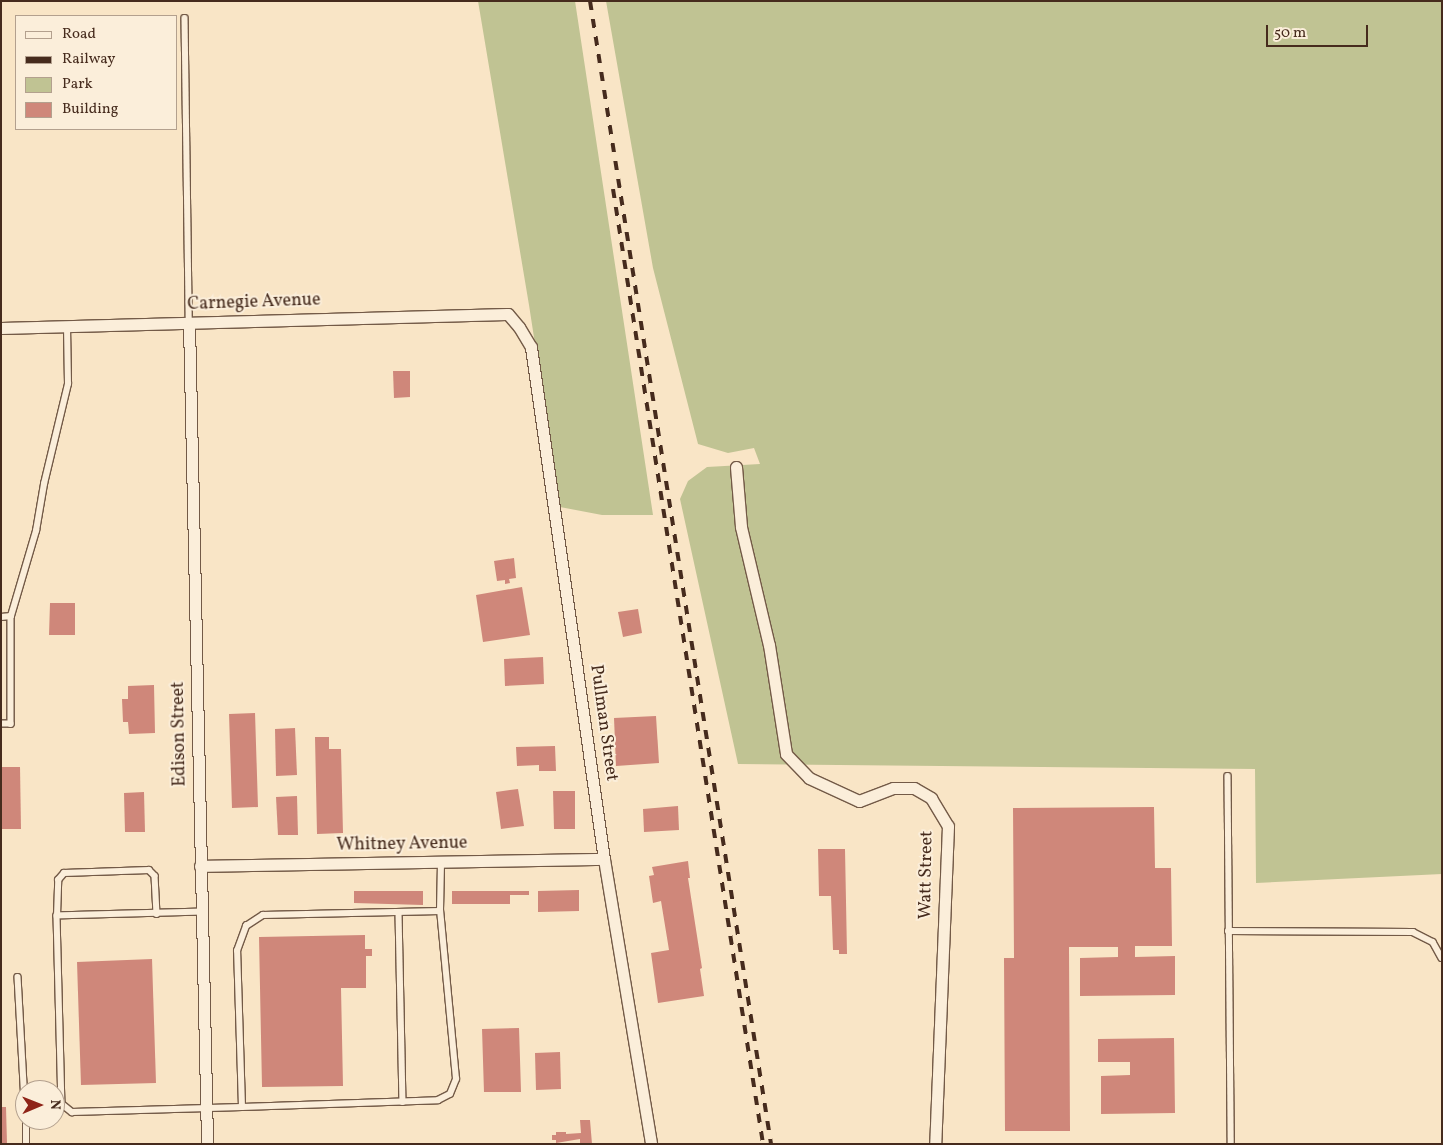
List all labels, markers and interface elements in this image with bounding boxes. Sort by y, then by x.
legend [15,15,178,130]
scale bar [1268,15,1370,47]
text: 50 m [1274,23,1306,44]
text: Road [62,24,96,45]
text: Railway [62,49,115,70]
text: Park [62,74,93,95]
text: Building [62,99,118,120]
street label: Carnegie Avenue [187,290,321,316]
street label: Pullman Street [584,663,622,783]
street label: Edison Street [168,681,192,787]
street label: Watt Street [915,830,939,920]
street label: Whitney Avenue [336,833,468,857]
north arrow [15,1080,65,1130]
text: N [45,1099,64,1110]

